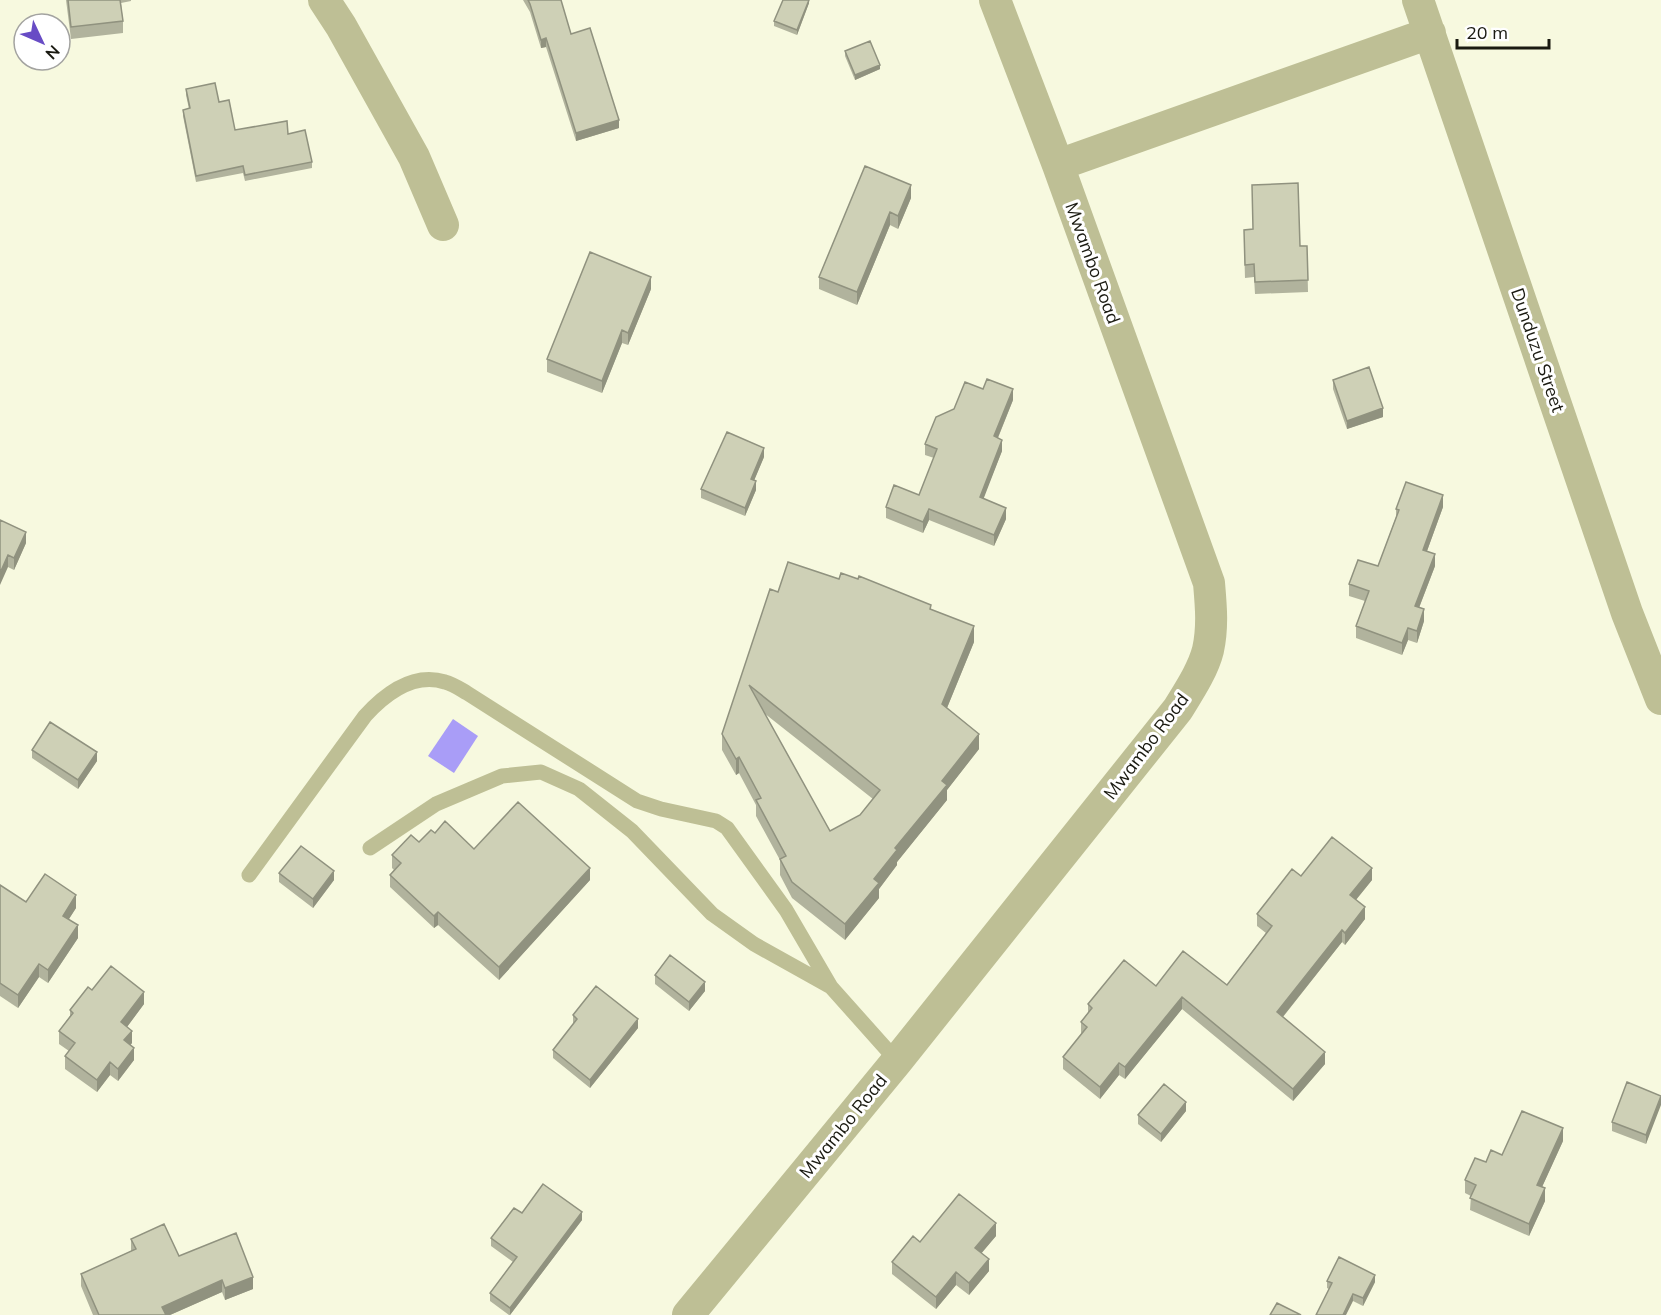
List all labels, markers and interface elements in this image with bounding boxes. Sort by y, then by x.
north arrow [12,12,72,72]
scale bar [1457,12,1548,50]
text: 20 m [1466,21,1508,44]
text: N [41,41,64,64]
street label: Mwambo Road [1060,199,1126,327]
street label: Dunduzu Street [1506,285,1570,415]
street label: Mwambo Road [1098,688,1194,804]
street label: Mwambo Road [794,1069,892,1183]

